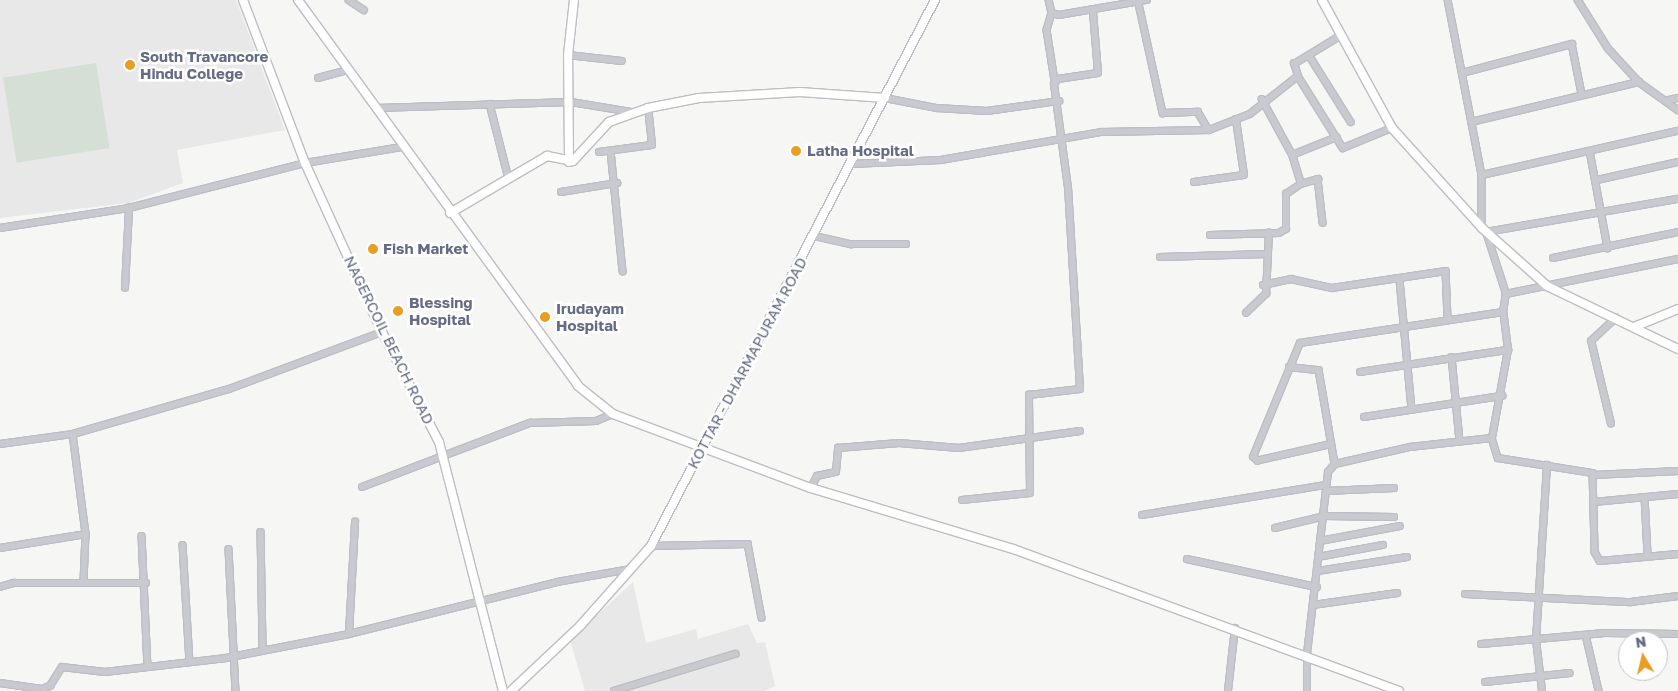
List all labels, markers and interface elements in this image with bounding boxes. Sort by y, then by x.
place label: South Travancore Hindu College [140,47,268,82]
marker: South Travancore Hindu College [124,59,136,71]
place label: Latha Hospital [807,142,914,160]
marker: Latha Hospital [789,144,803,158]
place label: Fish Market [383,240,468,258]
marker: Fish Market [367,243,379,255]
street label: NAGERCOIL BEACH ROAD [340,253,438,427]
street label: KOTTAR - DHARMAPURAM ROAD [684,254,810,472]
place label: Blessing Hospital [409,293,473,328]
place label: Irudayam Hospital [556,299,624,334]
marker: Blessing Hospital [391,304,405,318]
marker: Irudayam Hospital [538,310,552,324]
north arrow [1618,631,1668,681]
text: N [1634,632,1647,651]

